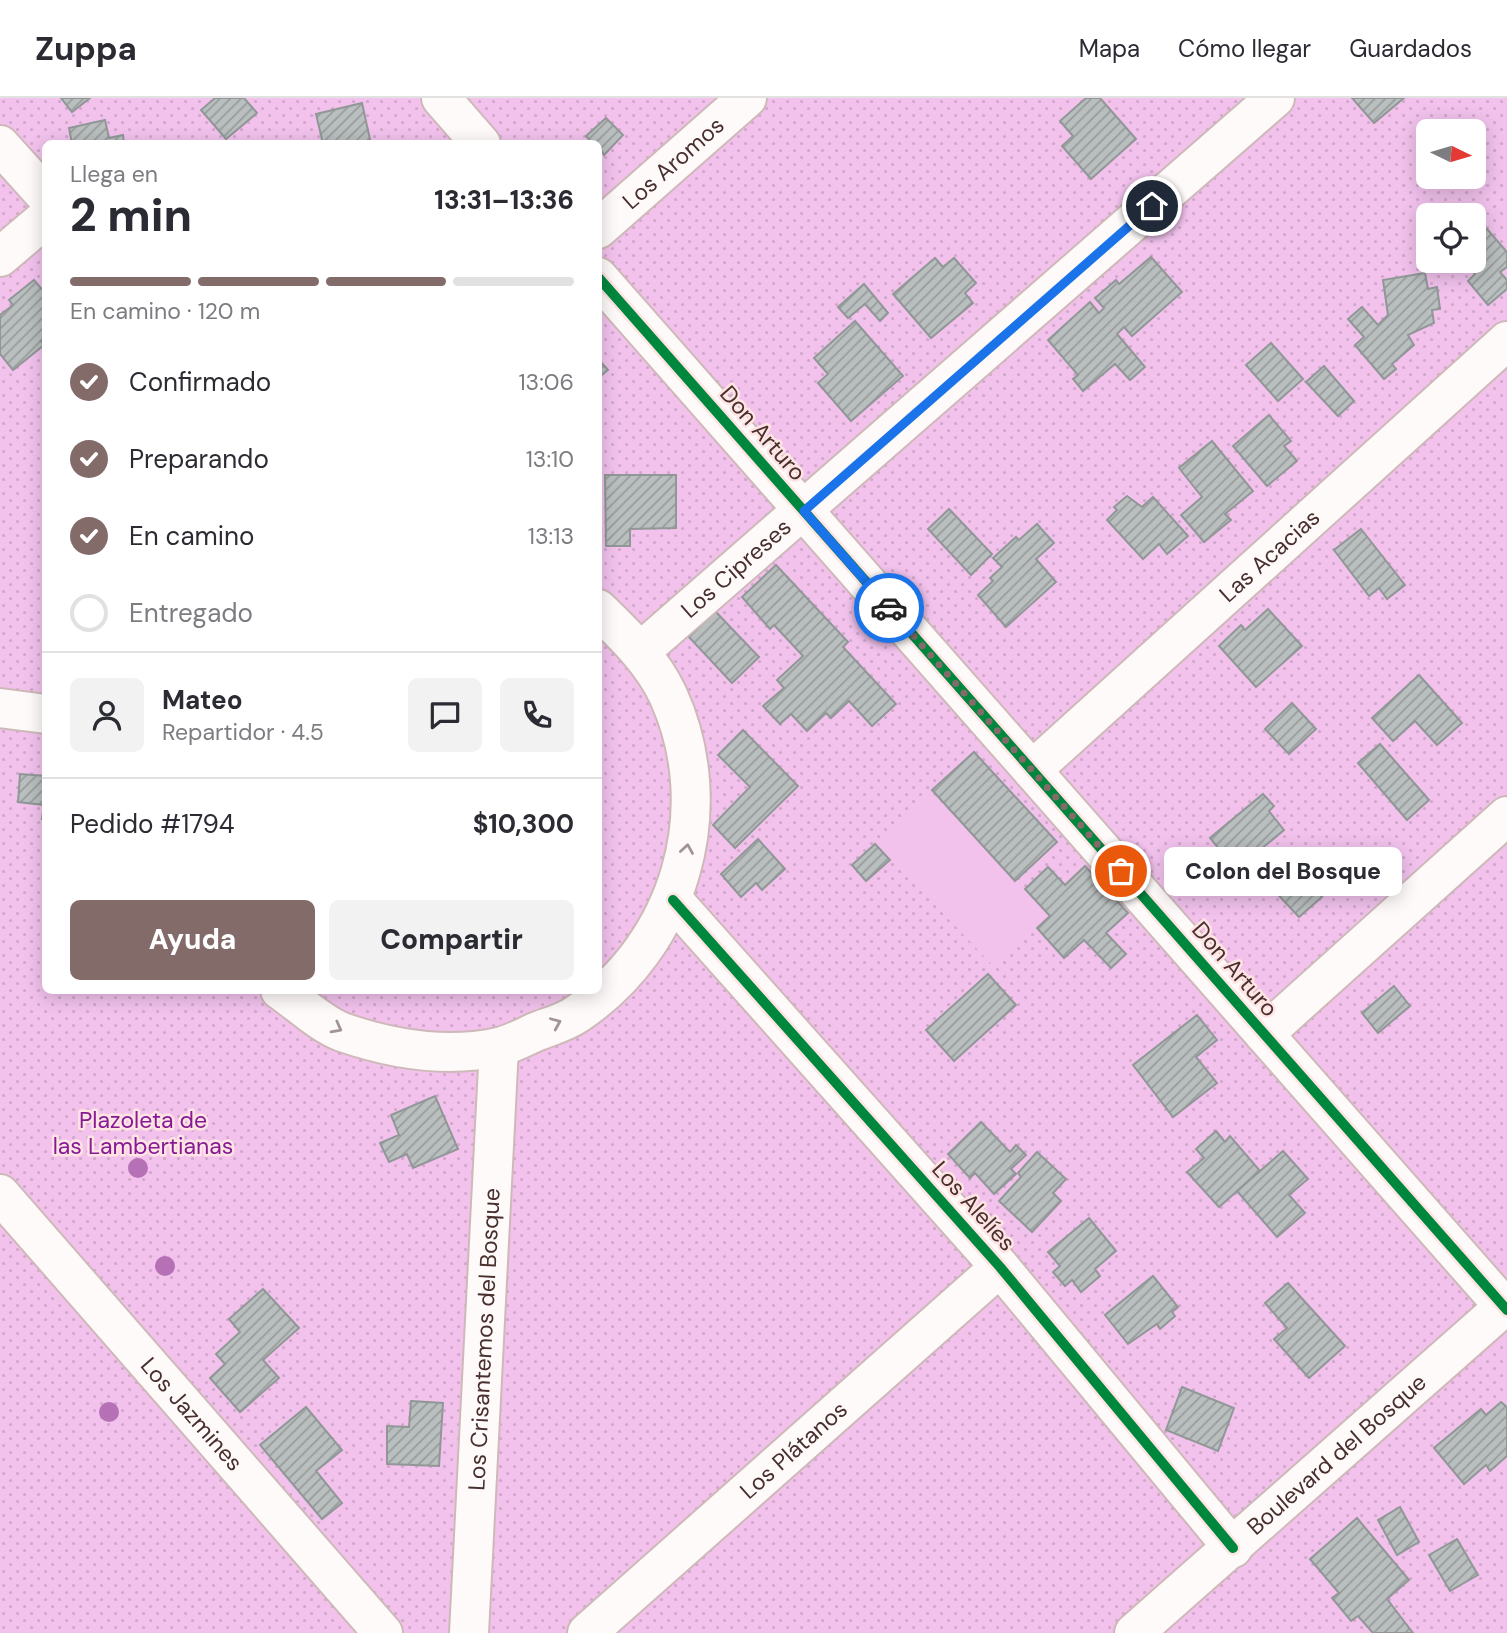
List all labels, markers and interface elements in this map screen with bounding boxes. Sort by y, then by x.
text: Zuppa [35,27,137,70]
text: Mapa [1079,33,1140,64]
text: Cómo llegar [1178,33,1311,64]
text: Guardados [1349,33,1472,64]
street label: Los Aromos [616,110,730,216]
north arrow [1416,119,1486,189]
map controls [1416,119,1486,273]
text: Llega en [70,159,158,189]
pin [1122,176,1182,236]
text: 13:31–13:36 [434,183,574,217]
text: 2 min [70,185,192,245]
icon: home [1133,187,1171,225]
button: locate [1416,203,1486,273]
text: En camino · 120 m [70,296,260,326]
icon: check [70,363,108,401]
text: Confirmado [129,365,271,399]
text: 13:06 [518,367,574,397]
street label: Don Arturo [713,379,813,487]
icon: check [70,440,108,478]
text: Preparando [129,442,269,476]
text: 13:10 [526,444,574,474]
street label: Las Acacias [1213,502,1326,609]
street label: Los Cipreses [675,512,797,624]
icon: check [70,517,108,555]
text: En camino [129,519,254,553]
text: 13:13 [528,521,574,551]
courier [854,573,924,643]
icon: car [870,589,908,627]
text: Entregado [129,596,253,630]
button: person [70,678,144,752]
button: chat [408,678,482,752]
button: phone [500,678,574,752]
text: Mateo [162,683,243,717]
text: Repartidor · 4.5 [162,717,324,747]
text: Pedido #1794 [70,807,235,841]
text: $10,300 [473,807,574,841]
pin [1091,841,1151,901]
one-way arrow [679,843,694,855]
callout: Colon del Bosque [1163,846,1401,896]
icon: bag [1102,852,1140,890]
text: Colon del Bosque [1185,856,1381,886]
button: Ayuda [70,900,315,980]
button: Compartir [329,900,574,980]
street label: Don Arturo [1185,915,1285,1023]
one-way arrow [549,1018,561,1032]
one-way arrow [330,1019,343,1033]
park label: Plazoleta de las Lambertianas [53,1105,233,1161]
street label: Los Alelíes [926,1155,1022,1257]
street label: Los Crisantemos del Bosque [461,1187,507,1491]
street label: Los Jazmines [134,1351,250,1477]
street label: Boulevard del Bosque [1240,1367,1433,1542]
street label: Los Plátanos [734,1394,853,1505]

